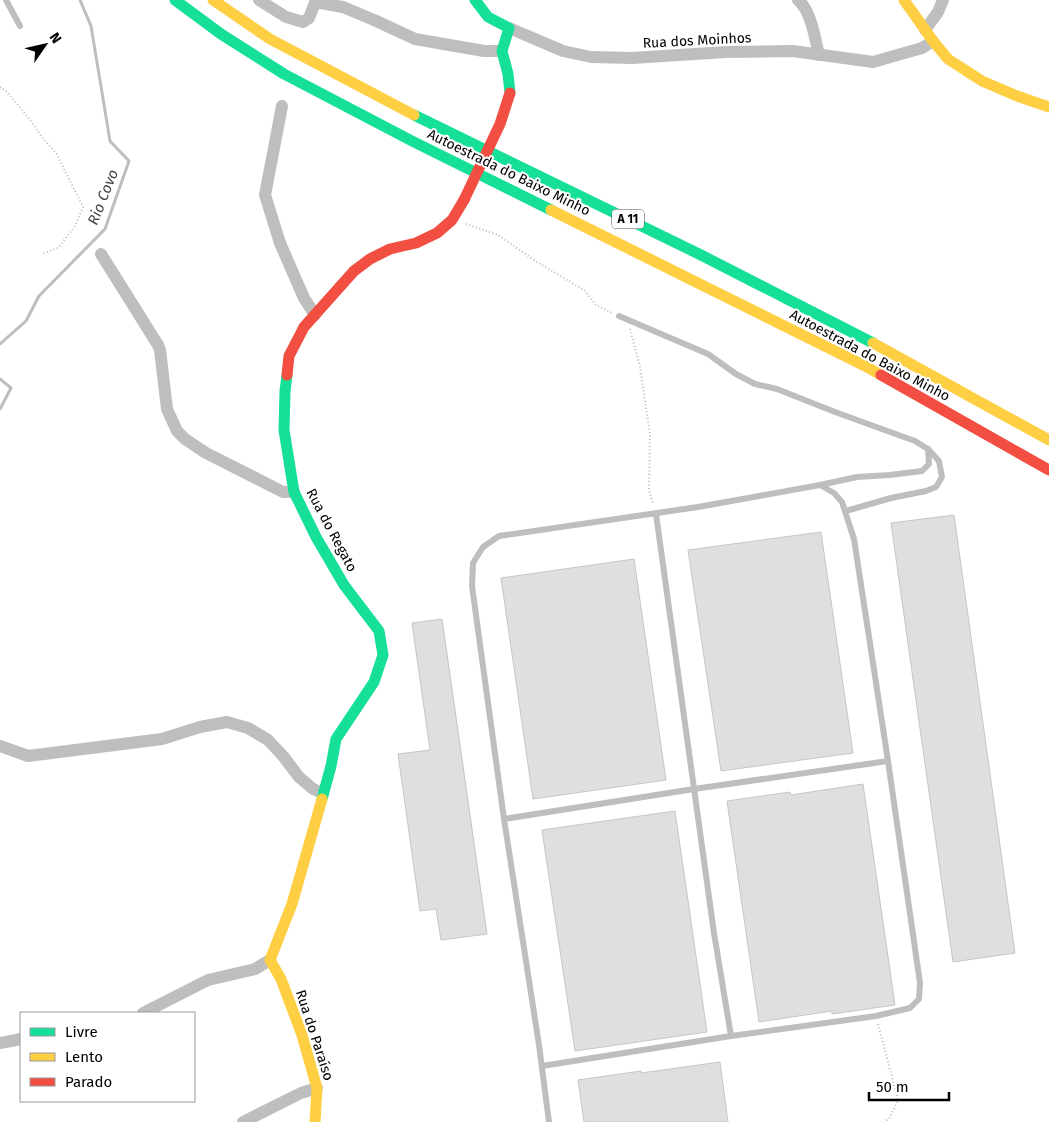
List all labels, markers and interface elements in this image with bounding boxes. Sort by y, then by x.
north arrow [20,20,70,70]
text: N [46,29,65,47]
street label: Rua dos Moinhos [642,29,752,52]
street label: Autoestrada do Baixo Minho [425,126,593,219]
water label: Rio Covo [84,167,122,227]
road number: A 11 [612,210,644,228]
street label: Autoestrada do Baixo Minho [787,306,953,405]
street label: Rua do Regato [303,486,361,575]
street label: Rua do Paraíso [292,988,337,1083]
legend [20,1012,195,1102]
text: Livre [65,1023,98,1041]
text: Lento [65,1048,103,1066]
scale bar [869,1070,949,1102]
text: Parado [65,1073,112,1091]
text: 50 m [876,1078,909,1096]

